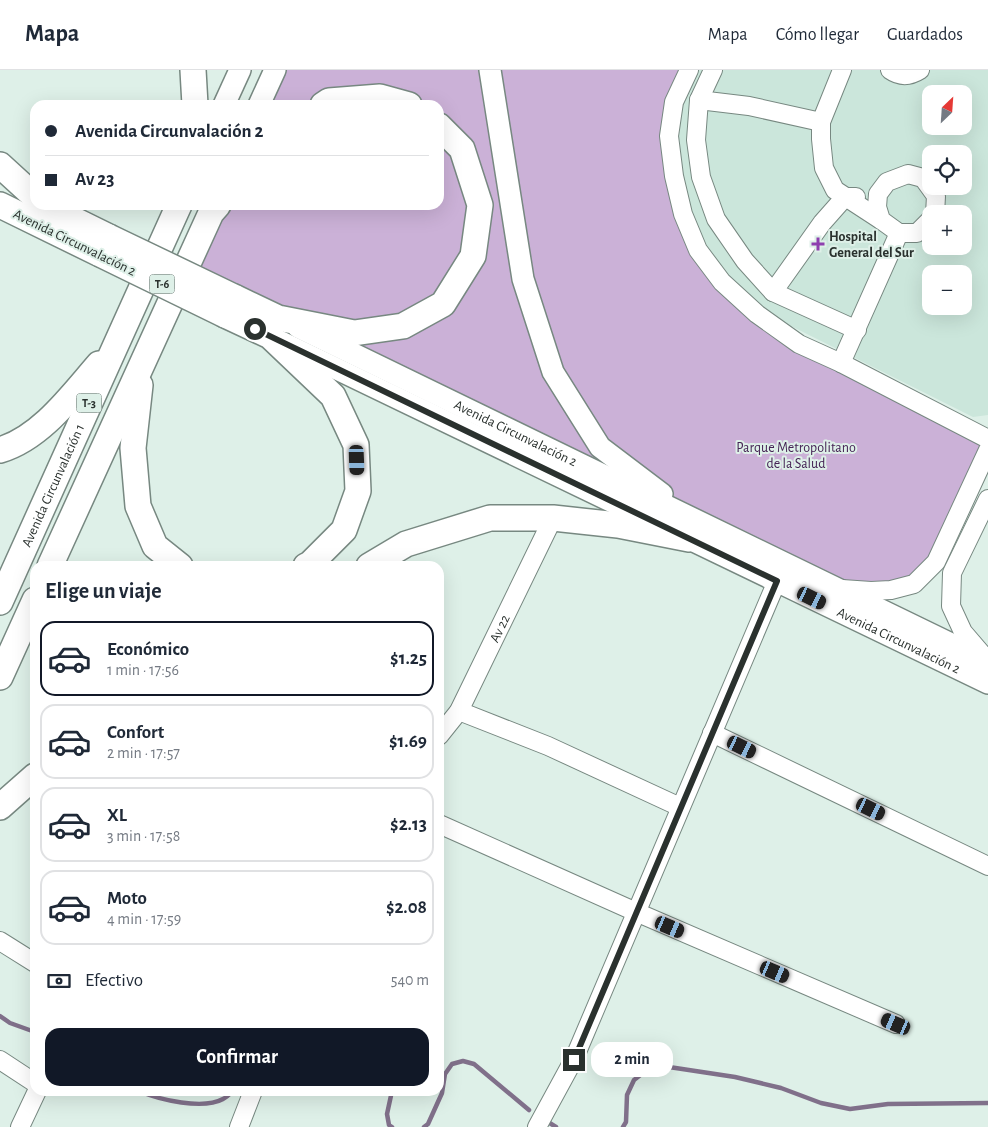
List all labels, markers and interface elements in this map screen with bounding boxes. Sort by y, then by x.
text: Mapa [25,22,79,46]
text: Mapa [708,26,748,44]
text: Cómo llegar [776,26,859,44]
text: Guardados [887,26,963,44]
north arrow [922,85,972,135]
map controls [922,85,972,315]
text: Avenida Circunvalación 2 [75,122,263,141]
button: locate [922,145,972,195]
text: Av 23 [75,170,114,189]
button: + [922,205,972,255]
street label: Avenida Circunvalación 2 [11,207,138,279]
place label: Hospital General del Sur [829,230,914,260]
marker: Hospital General del Sur [811,237,825,251]
button: − [922,265,972,315]
road number: T-6 [150,274,174,293]
route start [244,318,266,340]
road number: T-3 [76,393,102,412]
street label: Avenida Circunvalación 2 [452,398,579,469]
street label: Avenida Circunvalación 1 [20,422,87,549]
park label: Parque Metropolitano de la Salud [736,441,856,471]
car [348,445,365,475]
text: Elige un viaje [45,580,162,602]
car [795,585,828,611]
street label: Avenida Circunvalación 2 [835,605,962,677]
street label: Av 22 [488,613,513,645]
icon: car [47,636,92,681]
text: Económico [107,640,189,659]
text: $1.25 [390,649,427,668]
text: 1 min · 17:56 [107,662,179,678]
icon: car [47,719,92,764]
text: Confort [107,723,164,742]
text: $1.69 [389,732,427,751]
car [725,734,758,760]
text: 2 min · 17:57 [107,745,180,761]
car [854,796,887,822]
icon: car [47,802,92,847]
text: XL [107,806,127,825]
text: $2.13 [390,815,427,834]
text: 3 min · 17:58 [107,828,180,844]
icon: car [47,885,92,930]
text: Moto [107,889,147,908]
text: $2.08 [386,898,427,917]
text: 4 min · 17:59 [107,911,181,927]
car [653,914,686,940]
car [758,959,791,985]
icon: cash [45,967,73,995]
text: Efectivo [85,971,143,990]
text: 540 m [391,972,429,988]
car [879,1011,912,1037]
button: Confirmar [45,1028,429,1086]
callout: 2 min [592,1042,674,1078]
route end [563,1049,585,1071]
text: 2 min [614,1051,650,1067]

